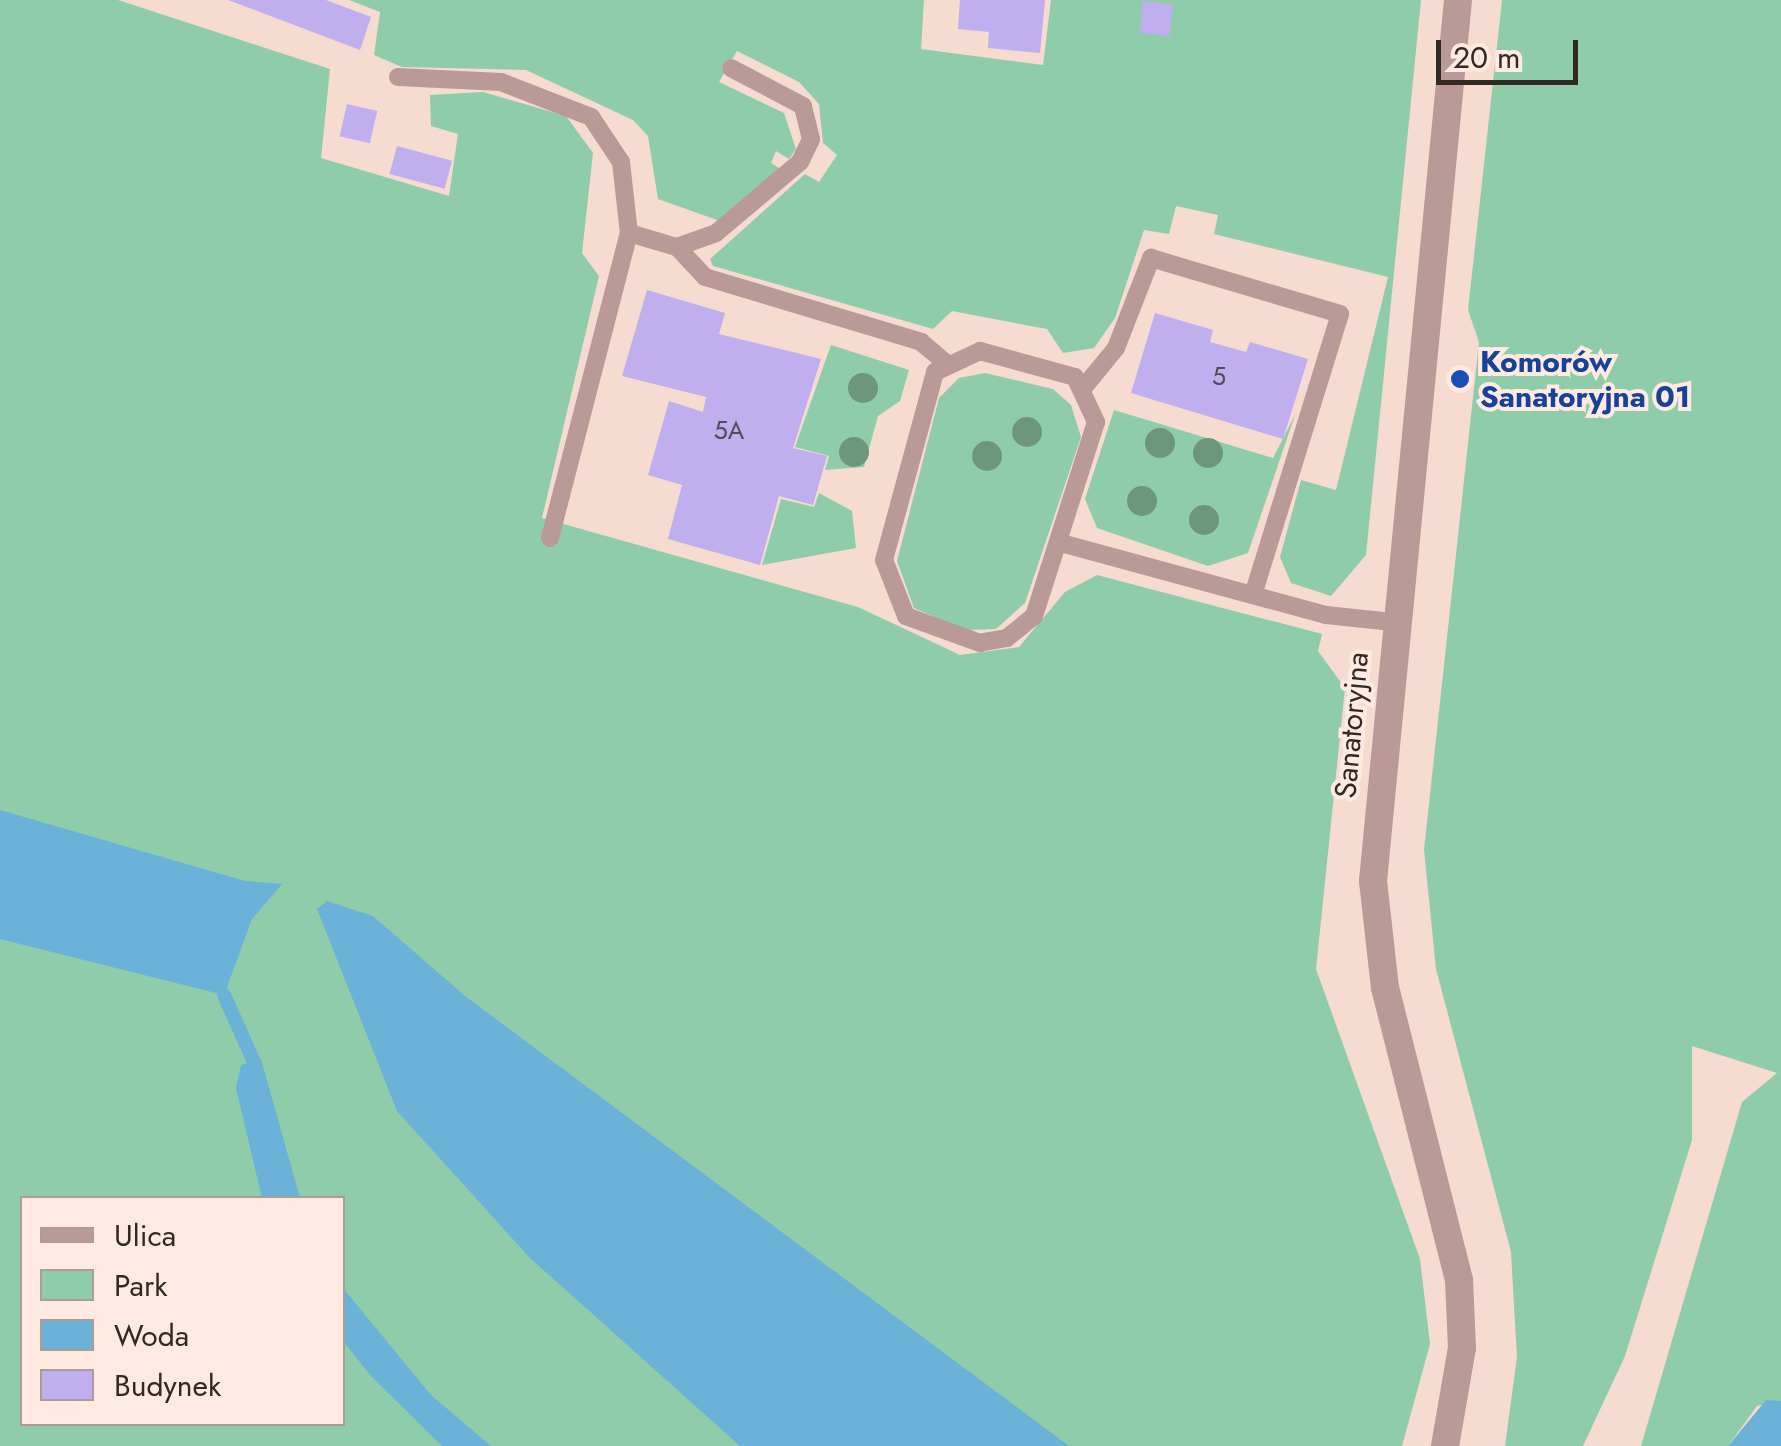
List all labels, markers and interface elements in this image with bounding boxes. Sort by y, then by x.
scale bar [1441,20,1584,82]
text: 20 m [1453,36,1520,79]
place label: Komorów Sanatoryjna 01 [1480,344,1690,414]
house number: 5 [1212,361,1226,391]
marker: Komorów Sanatoryjna 01 [1449,368,1471,390]
house number: 5A [714,415,744,445]
street label: Sanatoryjna [1328,650,1376,800]
legend [20,1196,345,1426]
text: Ulica [114,1214,176,1257]
text: Park [114,1264,167,1307]
text: Woda [114,1314,189,1357]
text: Budynek [114,1364,221,1407]

